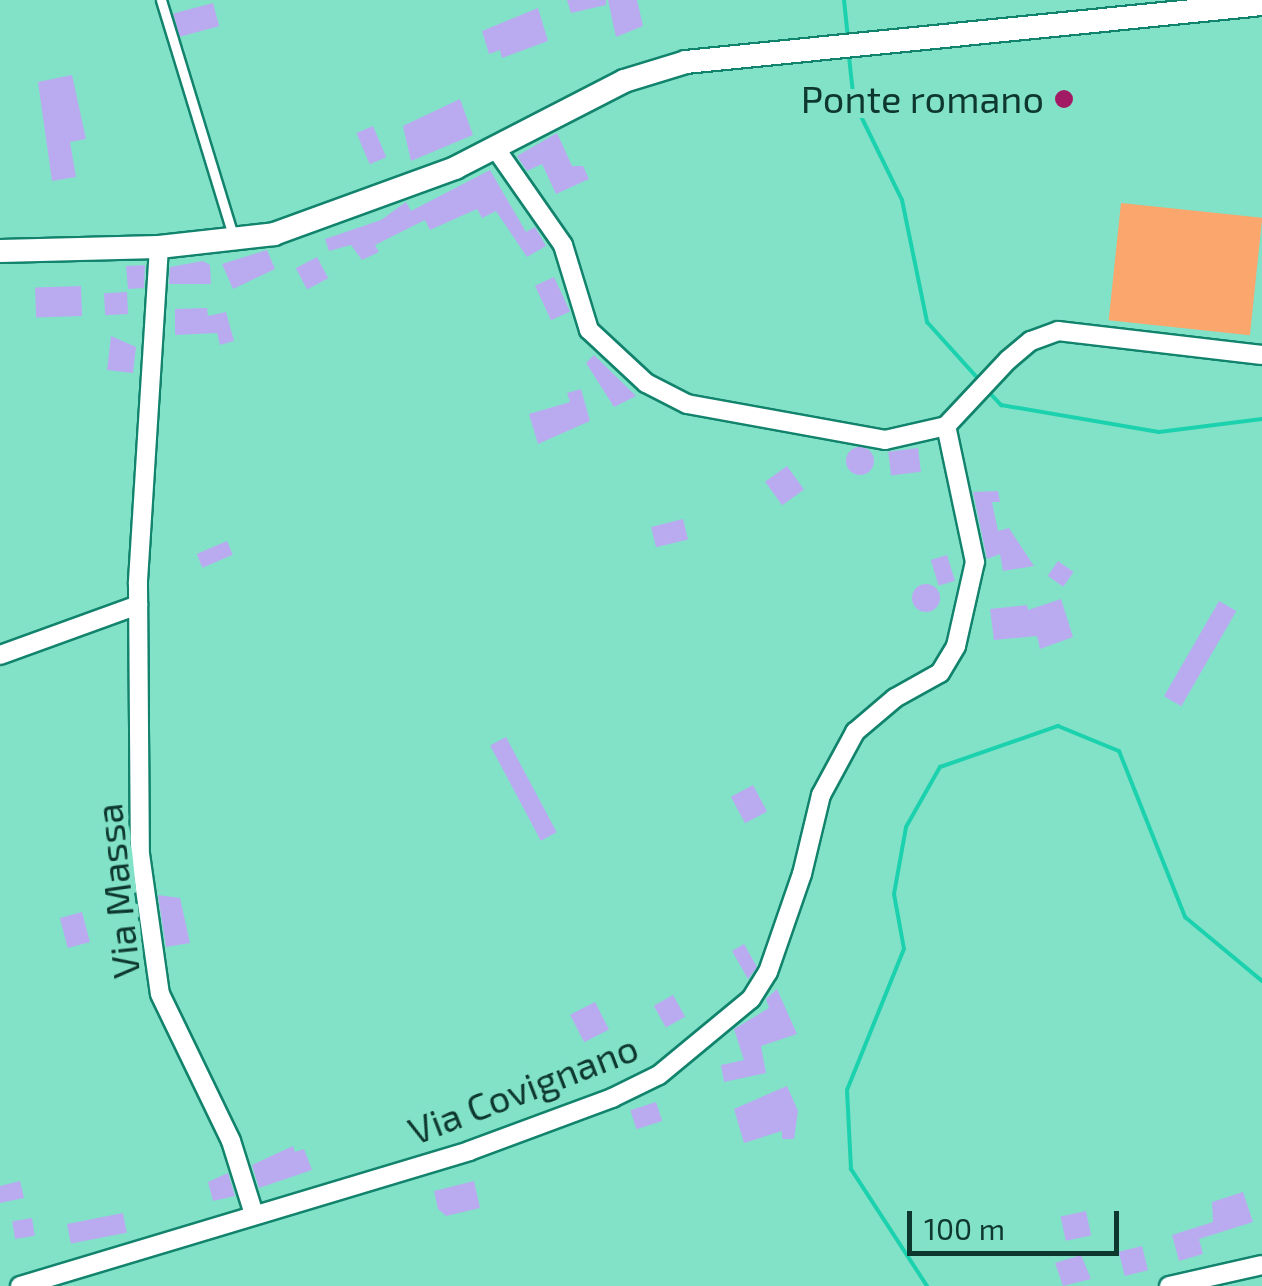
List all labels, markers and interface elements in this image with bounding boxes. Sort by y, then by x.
place label: Ponte romano [801,76,1044,122]
marker: Ponte romano [1053,88,1075,110]
street label: Via Massa [85,801,149,981]
street label: Via Covignano [402,1024,644,1154]
scale bar [912,1191,1124,1253]
text: 100 m [924,1210,1005,1246]

